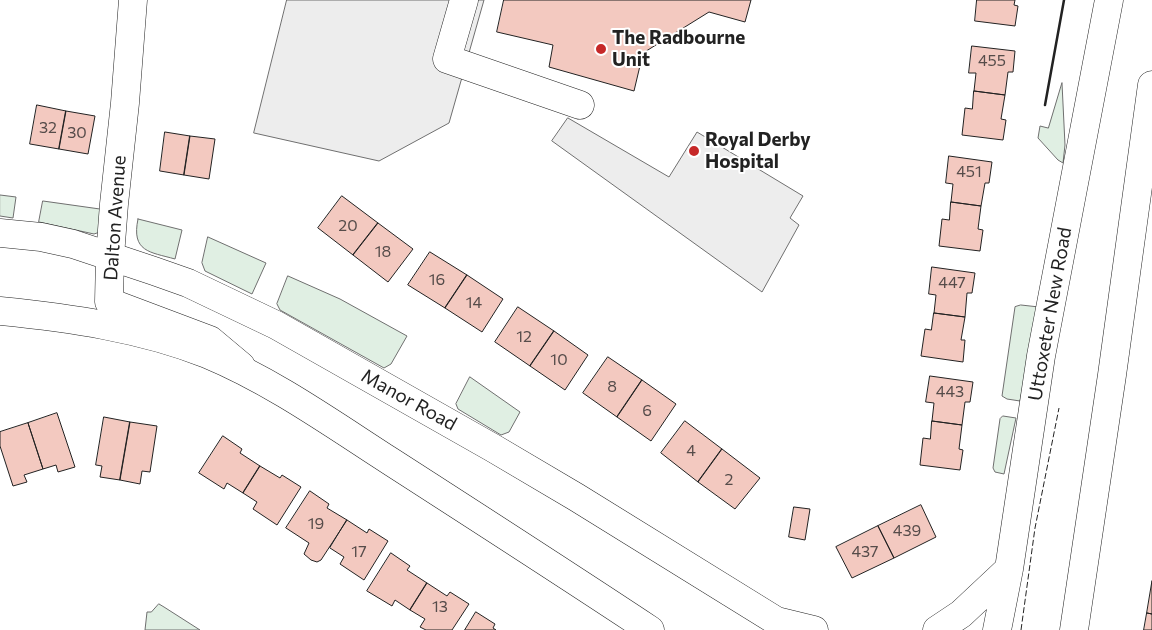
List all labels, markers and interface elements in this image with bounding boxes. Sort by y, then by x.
place label: The Radbourne Unit [612,27,745,71]
marker: The Radbourne Unit [594,42,608,56]
house number: 455 [978,51,1006,71]
house number: 32 [39,118,57,138]
house number: 30 [67,123,87,143]
place label: Royal Derby Hospital [705,129,811,173]
marker: Royal Derby Hospital [687,144,701,158]
street label: Dalton Avenue [99,155,131,281]
house number: 451 [956,162,982,182]
house number: 20 [338,216,358,236]
street label: Uttoxeter New Road [1023,225,1077,403]
house number: 18 [375,242,391,262]
house number: 16 [429,270,445,290]
house number: 447 [938,273,966,293]
house number: 14 [466,293,482,313]
house number: 12 [516,327,532,347]
house number: 10 [550,350,568,370]
street label: Manor Road [357,364,461,436]
house number: 8 [607,377,617,397]
house number: 443 [936,382,964,402]
house number: 6 [642,401,652,421]
house number: 4 [686,441,696,461]
house number: 2 [725,470,733,490]
house number: 19 [308,514,324,534]
house number: 439 [893,521,921,541]
house number: 17 [351,542,367,562]
house number: 437 [851,542,879,562]
house number: 13 [432,597,448,617]

